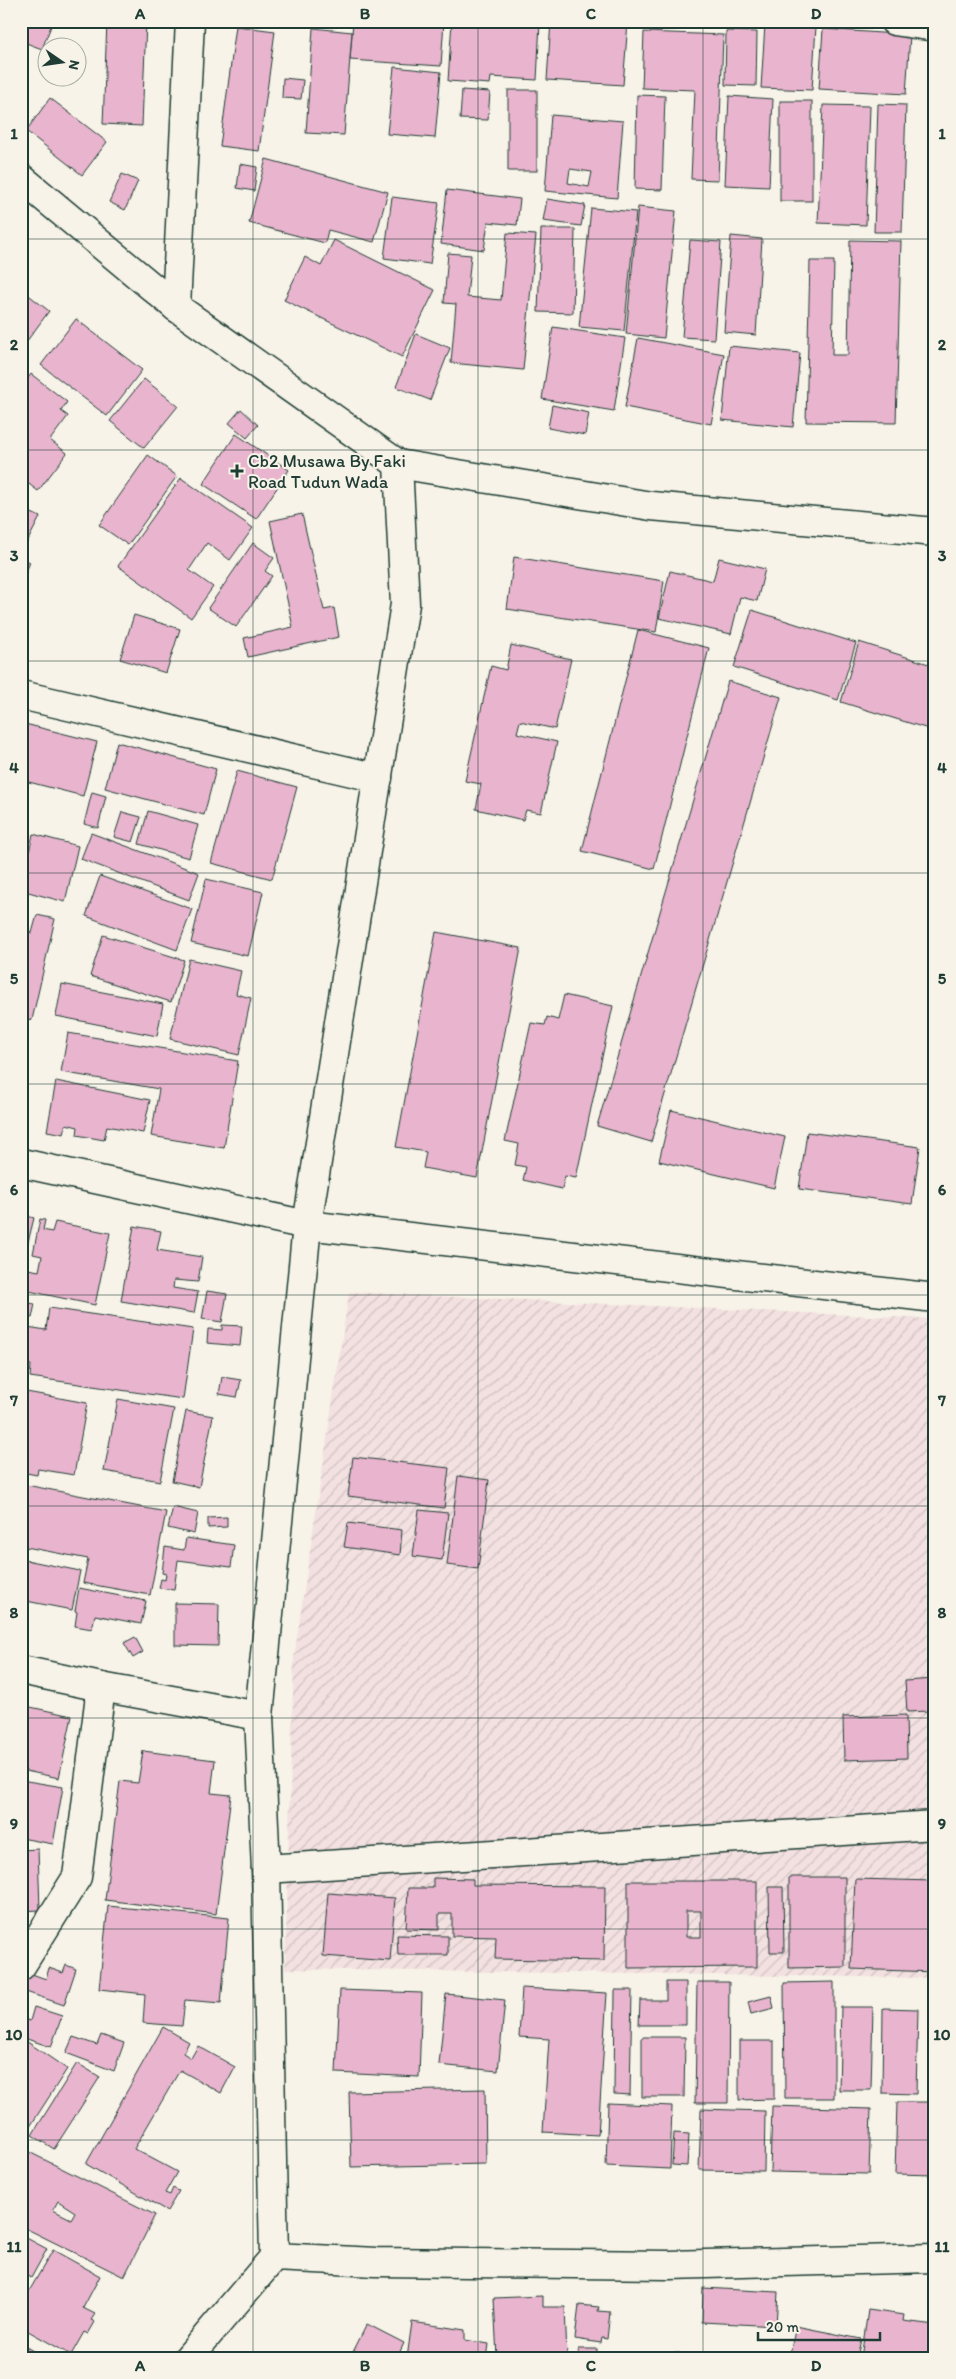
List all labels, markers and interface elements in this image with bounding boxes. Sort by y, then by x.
text: A [134,4,146,23]
text: B [360,4,371,23]
text: C [586,4,597,23]
text: D [811,4,822,23]
north arrow [38,38,88,88]
text: N [65,58,84,71]
text: 1 [10,124,18,143]
text: 1 [938,124,946,143]
text: 2 [10,335,19,354]
text: 2 [938,335,947,354]
place label: Cb2 Musawa By Faki Road Tudun Wada [248,450,406,493]
marker: Cb2 Musawa By Faki Road Tudun Wada [230,464,244,478]
text: 3 [10,546,19,565]
text: 3 [938,546,947,565]
text: 4 [9,758,19,777]
text: 4 [937,758,947,777]
text: 5 [10,969,19,988]
text: 5 [938,969,947,988]
text: 6 [10,1180,19,1199]
text: 6 [938,1180,947,1199]
text: 7 [9,1391,18,1410]
text: 7 [937,1391,946,1410]
text: 8 [10,1603,19,1622]
text: 8 [938,1603,947,1622]
text: 9 [10,1814,18,1833]
text: 9 [938,1814,946,1833]
text: 10 [5,2025,23,2044]
text: 10 [933,2025,951,2044]
text: 11 [7,2237,22,2256]
text: 11 [935,2237,950,2256]
scale bar [758,2309,881,2341]
text: 20 m [766,2318,800,2336]
text: A [134,2356,146,2375]
text: B [360,2356,371,2375]
text: C [586,2356,597,2375]
text: D [811,2356,822,2375]

